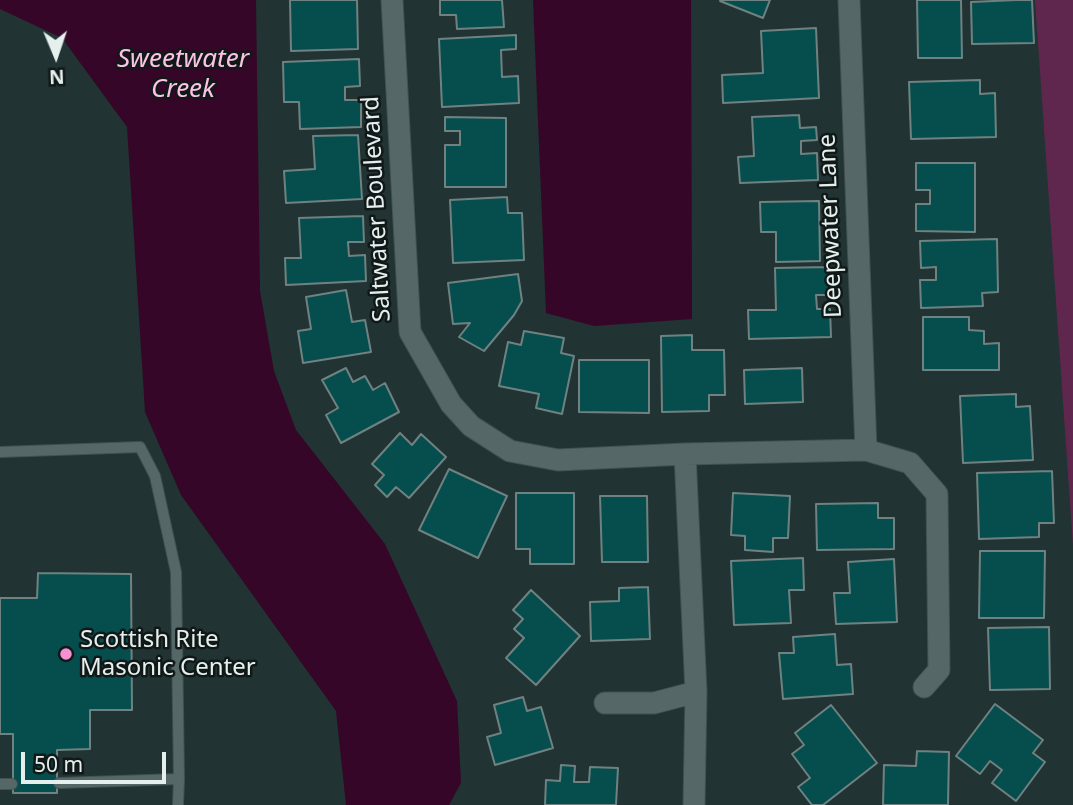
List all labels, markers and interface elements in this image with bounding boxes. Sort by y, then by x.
north arrow [21,21,91,91]
water label: Sweetwater Creek [117,44,249,106]
text: N [49,64,65,90]
street label: Saltwater Boulevard [357,95,397,323]
street label: Deepwater Lane [813,134,849,318]
place label: Scottish Rite Masonic Center [80,626,256,682]
marker: Scottish Rite Masonic Center [58,646,74,662]
scale bar [24,738,170,782]
text: 50 m [34,750,83,778]

